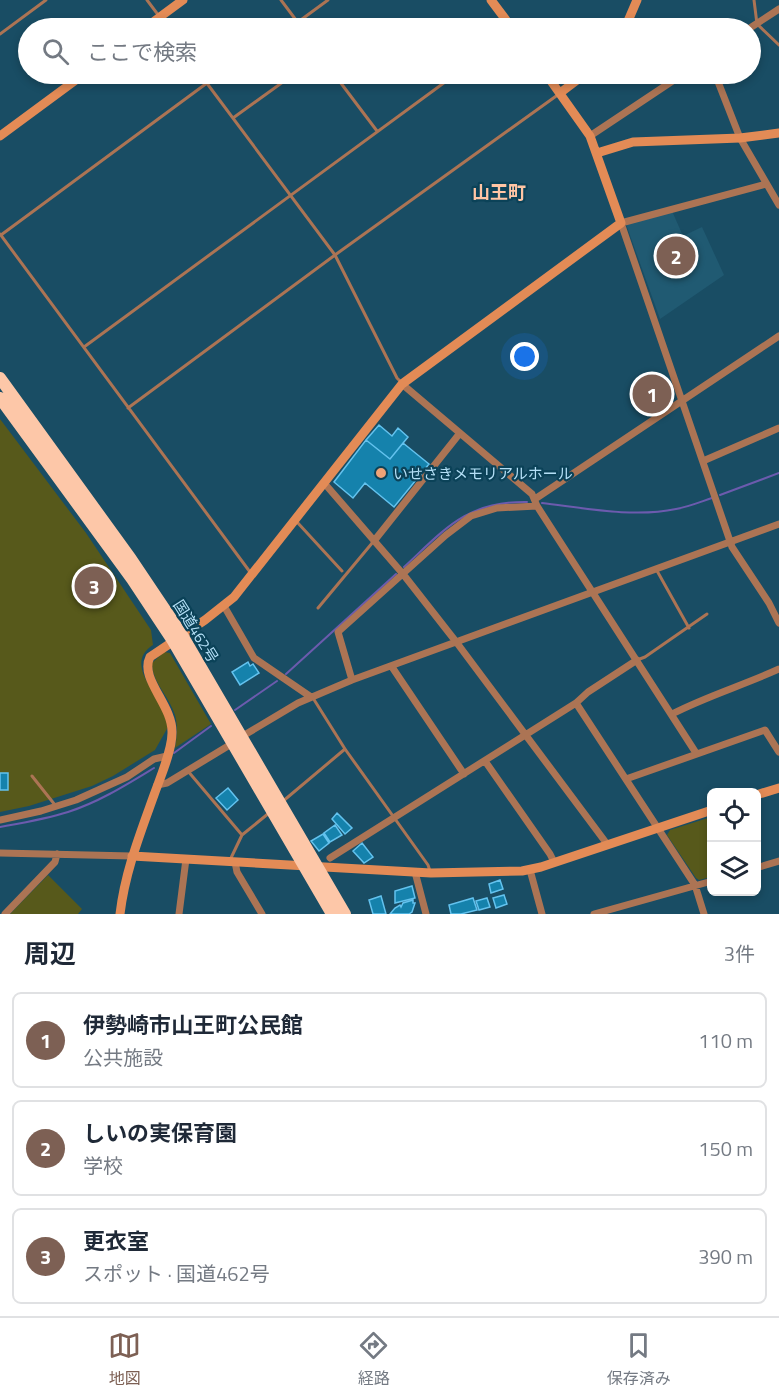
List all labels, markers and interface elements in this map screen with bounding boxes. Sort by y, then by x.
search box [18,18,761,84]
icon: search [39,35,72,68]
text: ここで検索 [87,35,197,69]
district label: 山王町 [472,179,526,206]
pin: 2 [656,234,696,278]
your location [510,342,539,371]
pin: 1 [632,372,672,416]
place label: いせさきメモリアルホール [393,462,573,485]
marker: いせさきメモリアルホール [374,466,388,480]
pin: 3 [74,564,113,608]
street label: 国道462号 [168,595,224,667]
map controls [707,788,761,896]
button: locate [707,788,761,842]
button: layers [707,842,761,896]
text: 周辺 [24,934,76,973]
text: 3件 [724,938,755,969]
text: 伊勢崎市山王町公民館 [83,1008,303,1042]
text: 1 [40,1025,51,1056]
text: 110 m [698,1025,753,1056]
text: 公共施設 [83,1042,163,1073]
text: しいの実保育園 [83,1116,237,1150]
text: 2 [40,1133,51,1164]
text: 150 m [698,1133,753,1164]
text: 学校 [83,1150,123,1181]
text: 更衣室 [83,1224,149,1258]
text: 3 [40,1241,51,1272]
text: 390 m [698,1241,753,1272]
text: スポット · 国道462号 [83,1258,270,1289]
tab: 地図 [108,1329,141,1390]
tab: 経路 [357,1329,390,1390]
tab: 保存済み [607,1329,671,1390]

